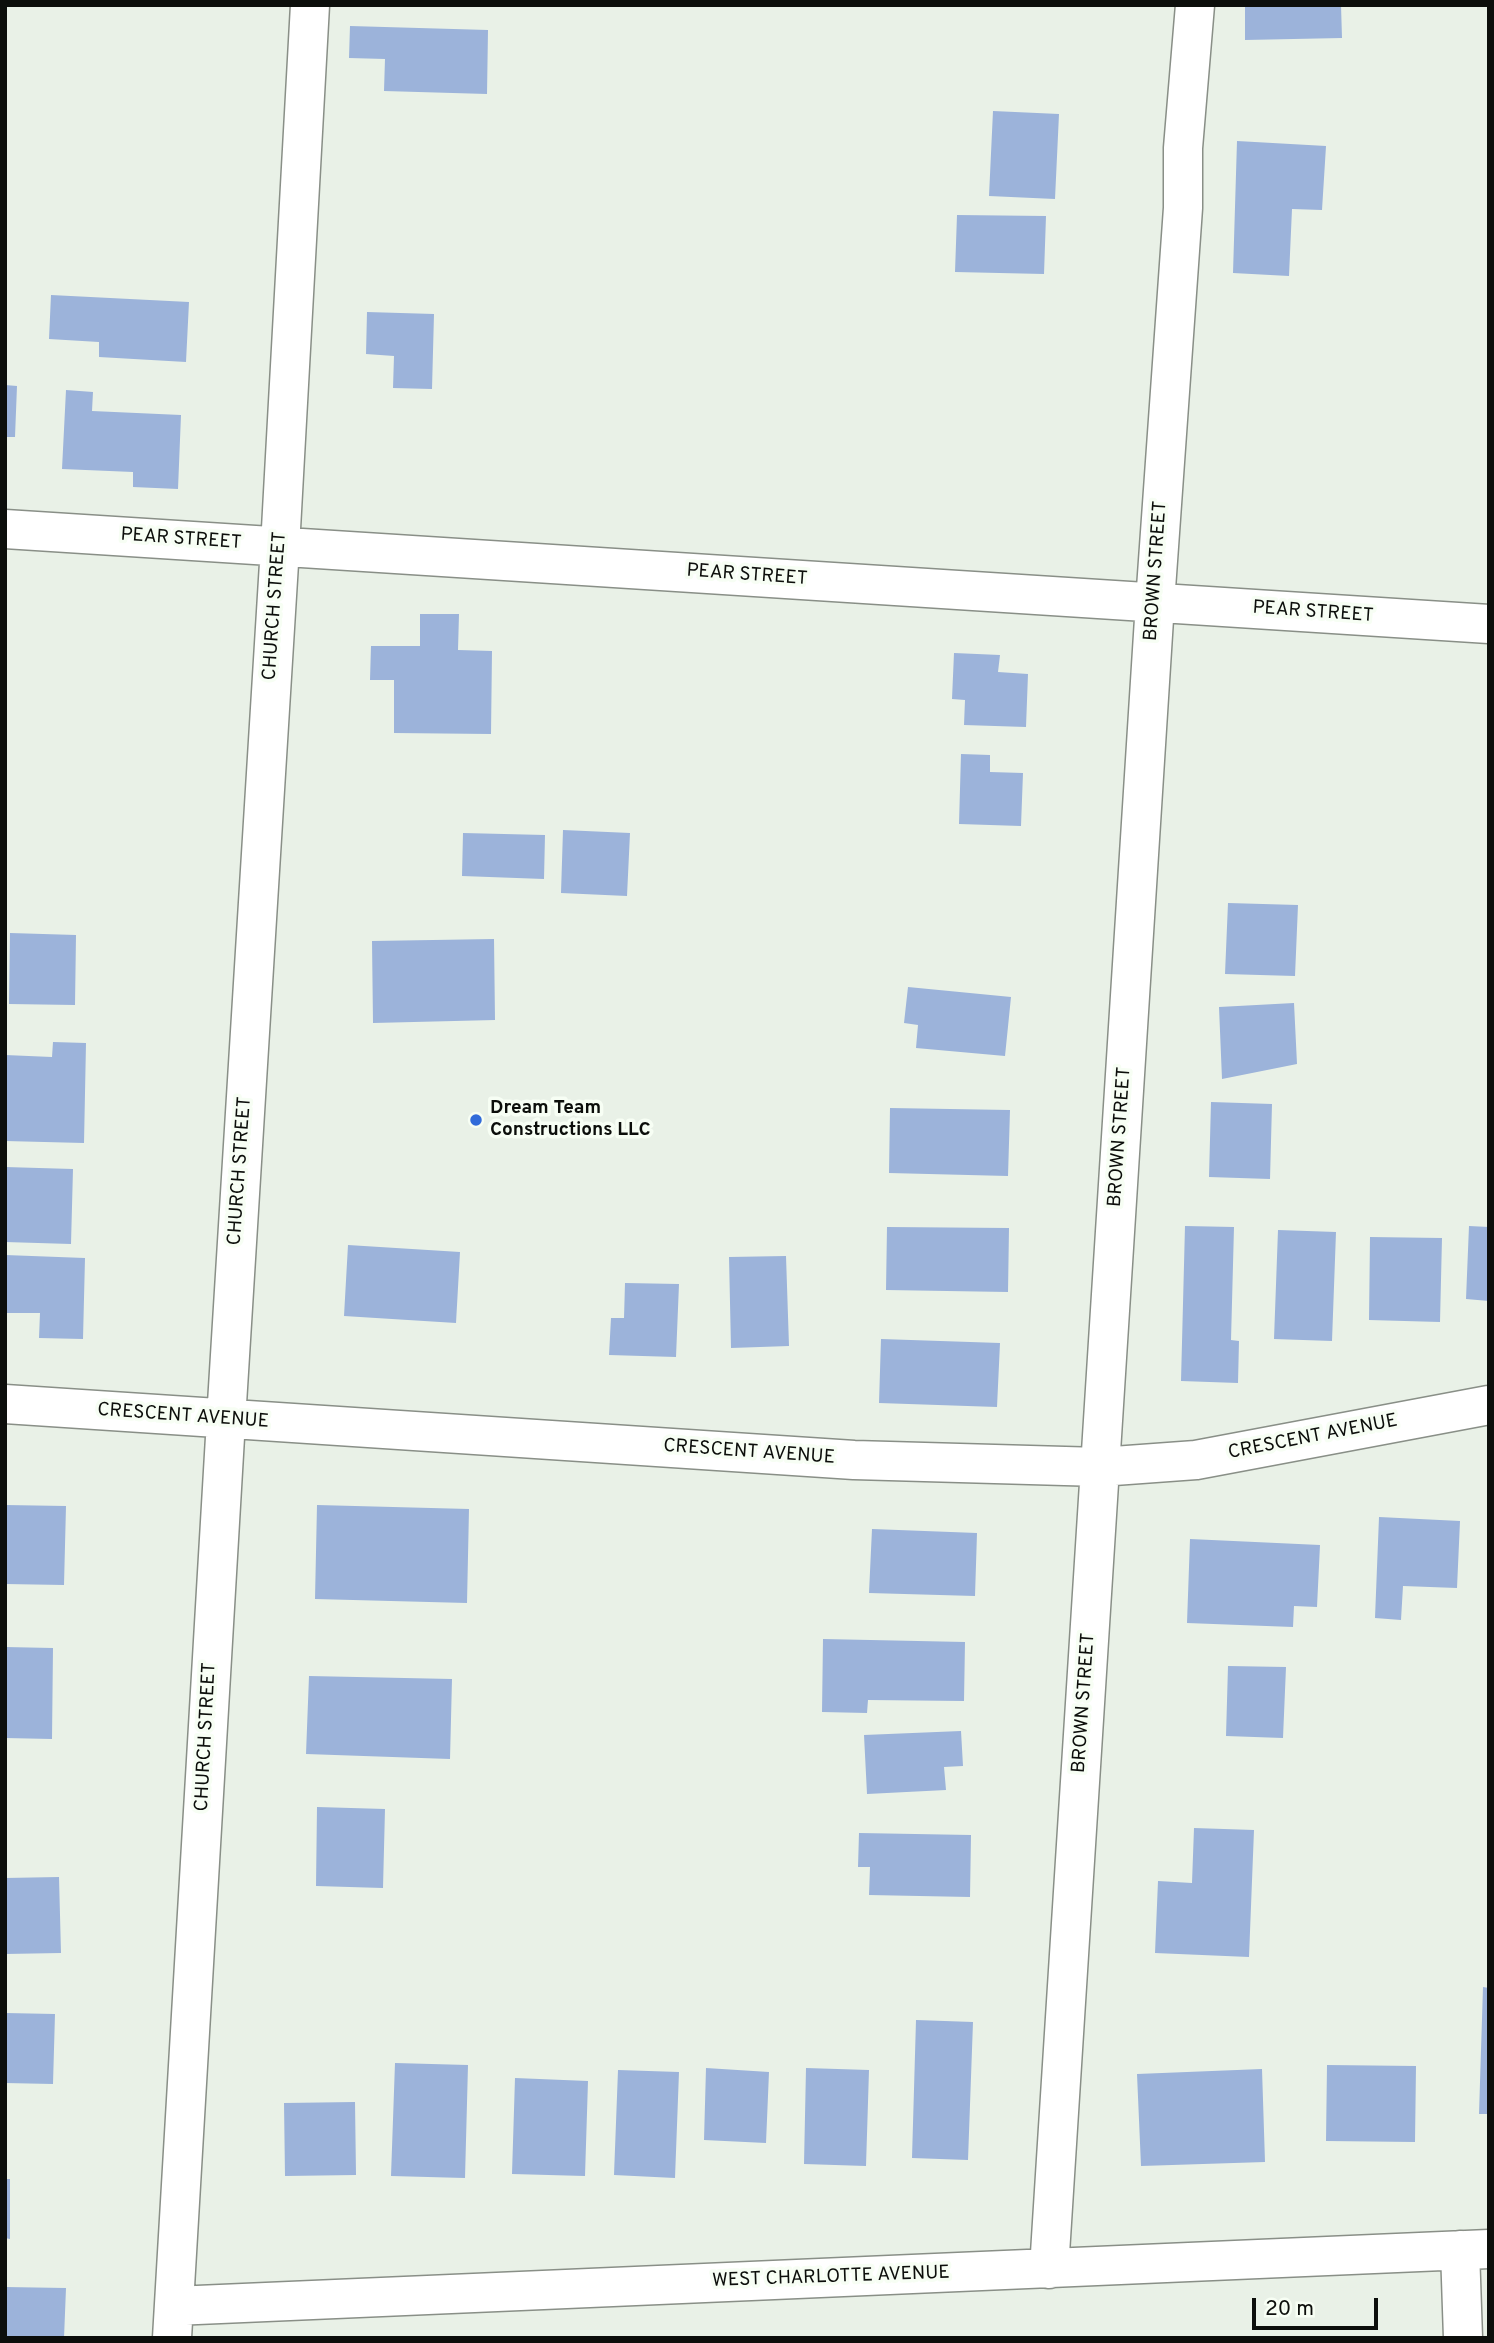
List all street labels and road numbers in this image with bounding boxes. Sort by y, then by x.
street label: BROWN STREET [1141,500,1173,642]
street label: PEAR STREET [120,524,242,556]
street label: CHURCH STREET [259,531,293,681]
street label: PEAR STREET [686,560,808,592]
street label: PEAR STREET [1252,597,1374,629]
street label: BROWN STREET [1105,1066,1137,1208]
street label: CHURCH STREET [224,1096,258,1246]
street label: CRESCENT AVENUE [96,1400,270,1434]
street label: CRESCENT AVENUE [1226,1410,1400,1466]
street label: CRESCENT AVENUE [662,1436,836,1470]
street label: BROWN STREET [1069,1632,1101,1774]
street label: CHURCH STREET [192,1662,222,1812]
street label: WEST CHARLOTTE AVENUE [712,2262,950,2294]

